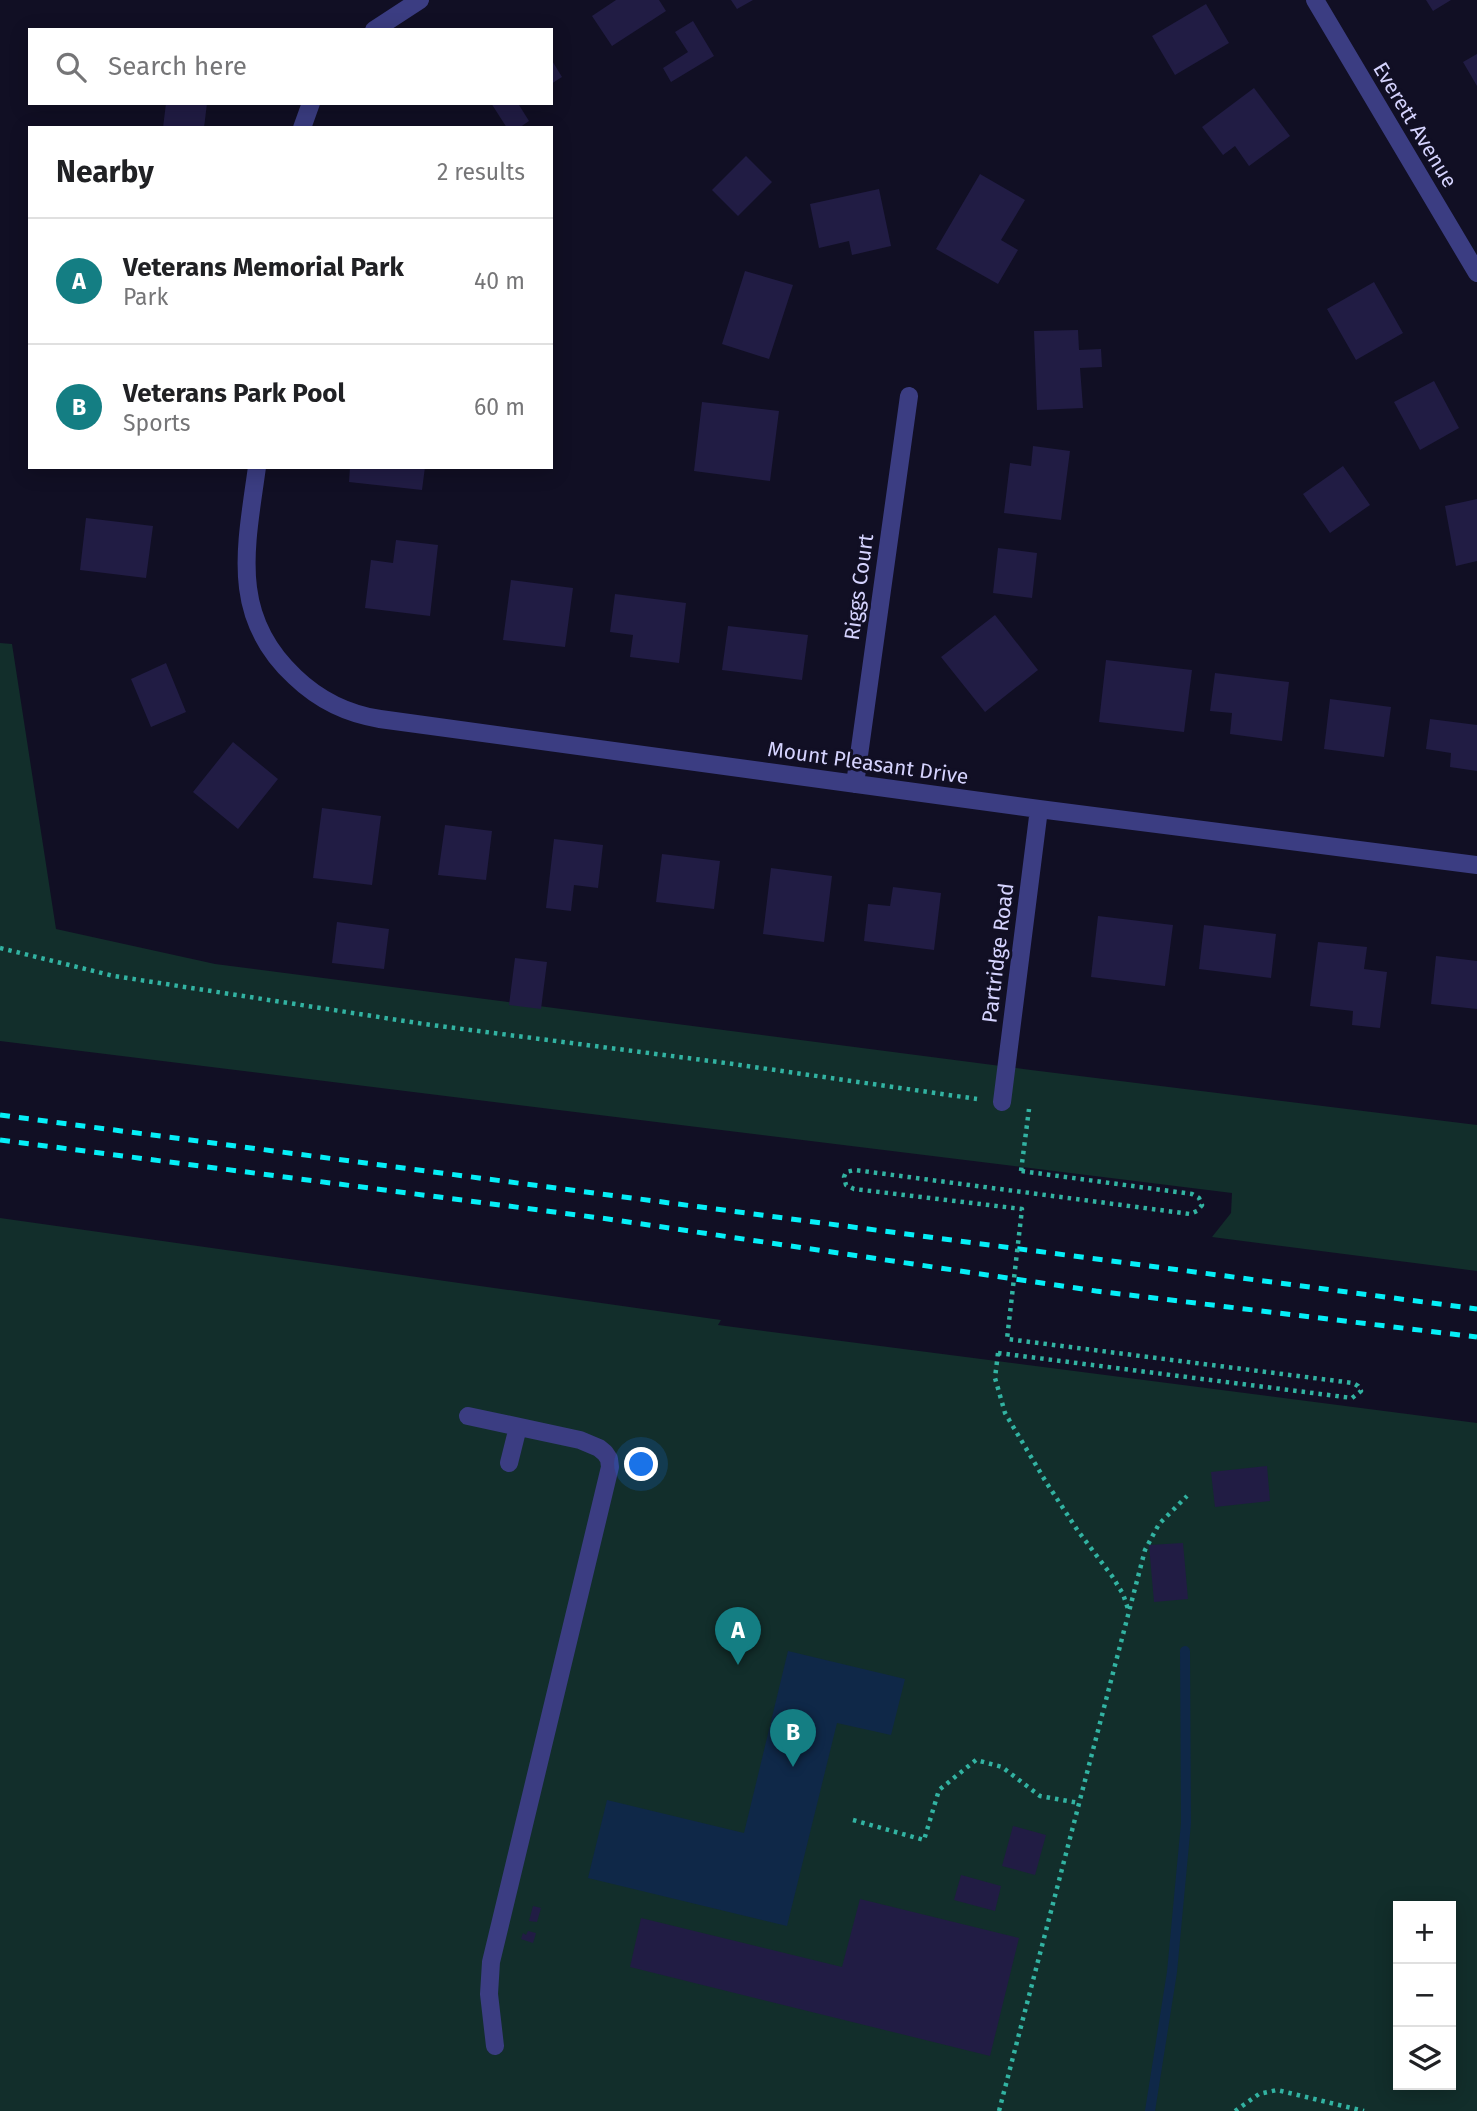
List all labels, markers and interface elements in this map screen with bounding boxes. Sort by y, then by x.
search box [28,28,553,105]
icon: search [52,48,90,86]
text: Search here [108,51,247,82]
street label: Everett Avenue [1367,58,1463,192]
text: Nearby [56,154,154,190]
text: 2 results [437,158,525,186]
text: Veterans Memorial Park [123,252,404,283]
text: A [72,267,86,295]
text: 40 m [474,267,525,295]
text: Park [123,283,168,311]
text: Veterans Park Pool [123,378,345,409]
text: B [72,393,86,421]
text: 60 m [474,393,525,421]
text: Sports [123,409,191,437]
street label: Riggs Court [839,532,879,642]
street label: Mount Pleasant Drive [766,736,970,790]
street label: Partridge Road [977,882,1019,1024]
your location [624,1447,658,1481]
pin: A [715,1607,761,1665]
pin: B [770,1709,816,1767]
map controls [1393,1901,1456,2090]
button: + [1393,1901,1456,1964]
button: − [1393,1964,1456,2027]
button: layers [1393,2027,1456,2090]

